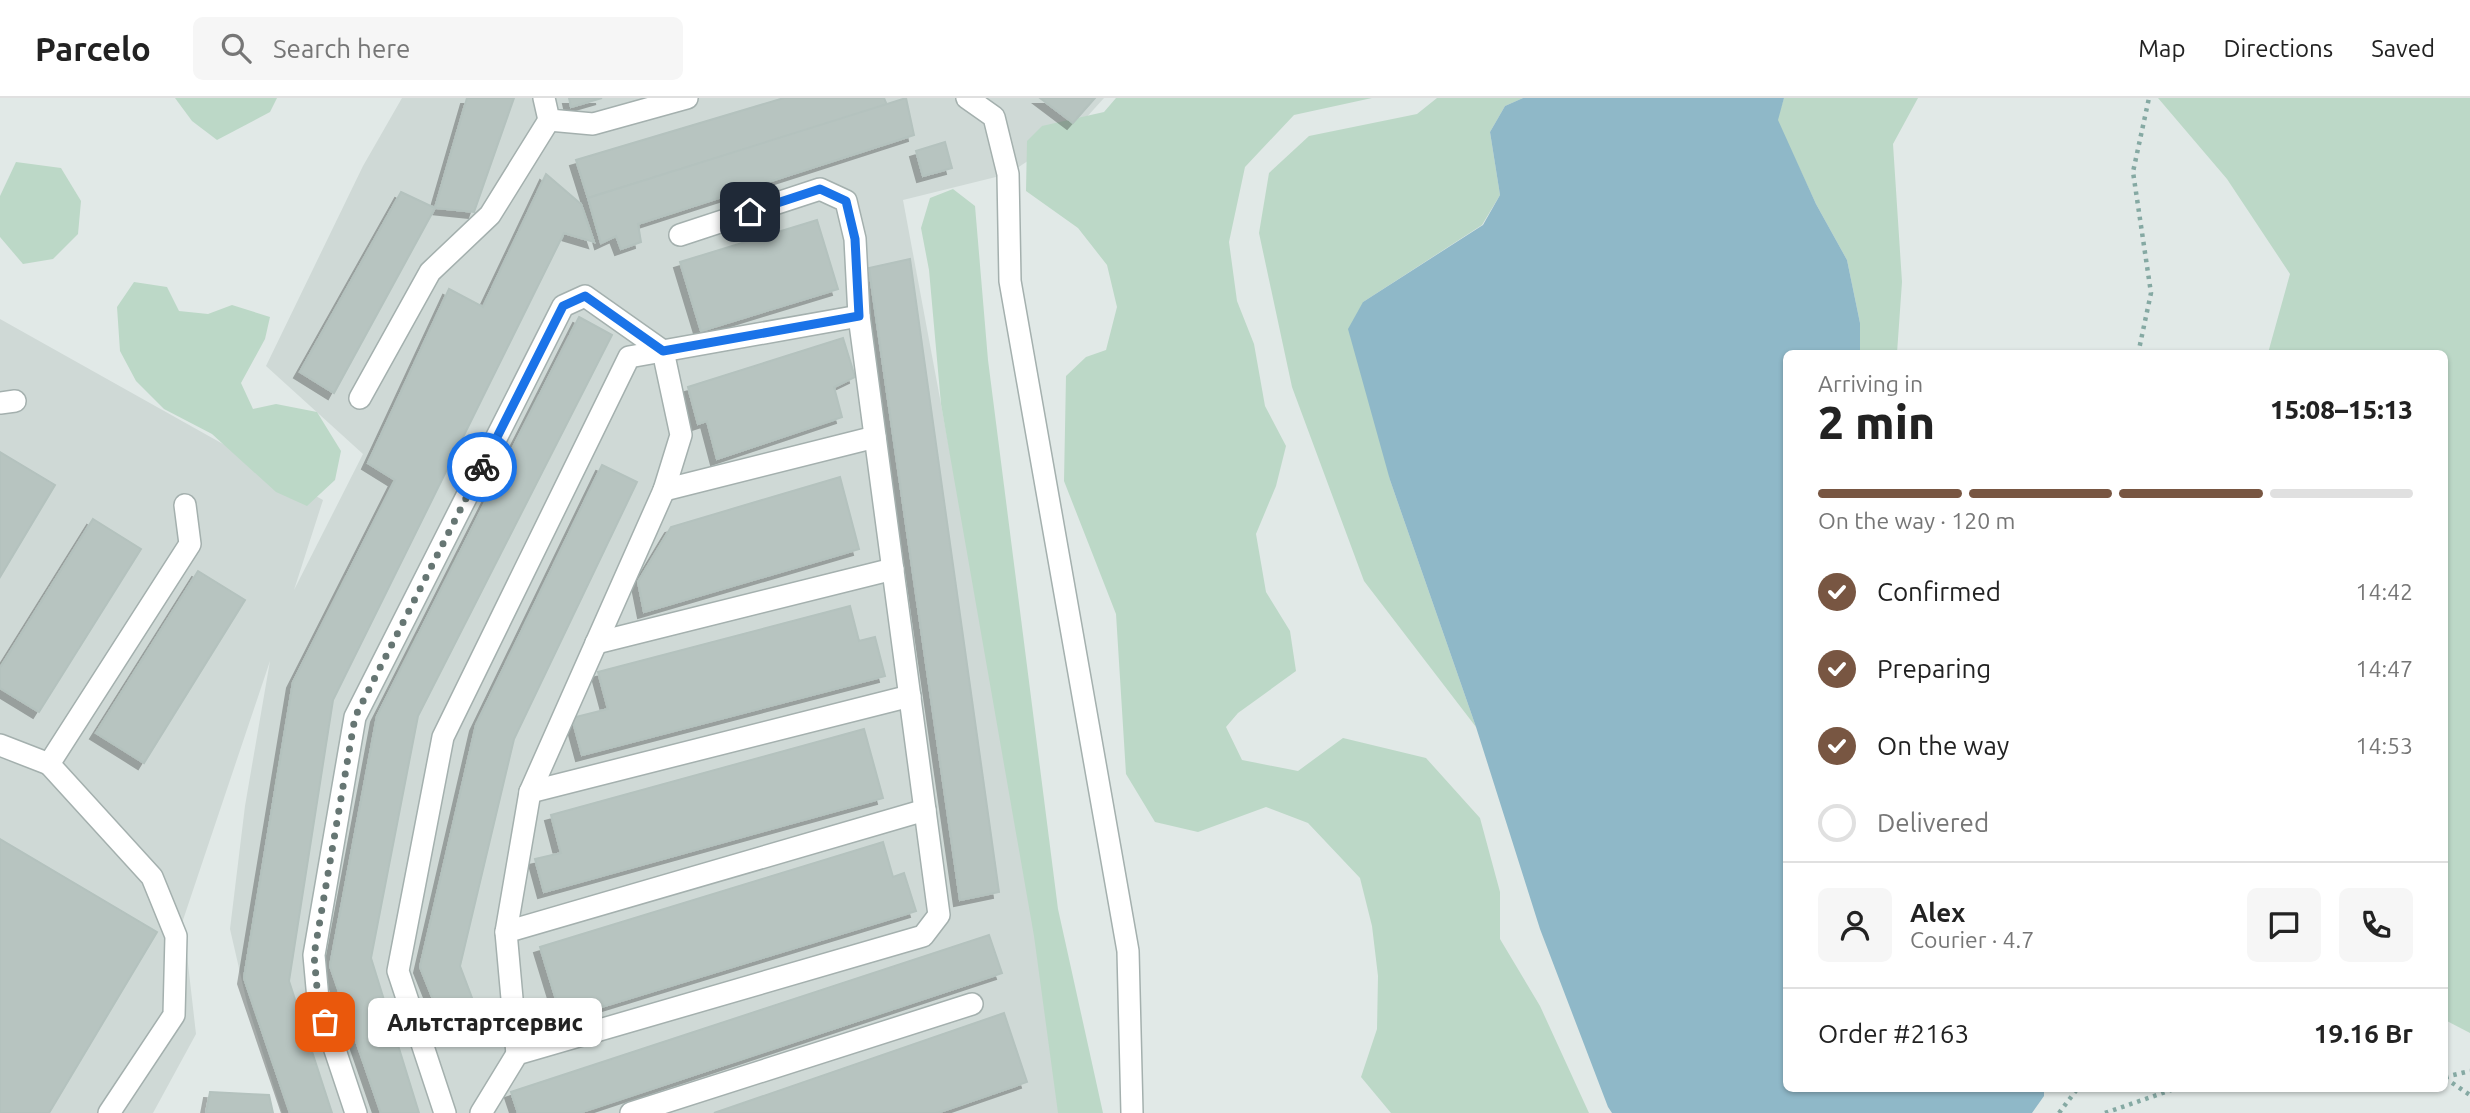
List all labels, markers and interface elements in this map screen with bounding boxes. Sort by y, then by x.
search box [193,17,683,80]
icon: search [217,29,255,67]
text: Parcelo [35,30,151,67]
text: Search here [273,34,410,63]
text: Map [2138,35,2185,62]
text: Directions [2223,35,2333,62]
text: Saved [2371,35,2435,62]
pin [720,182,780,242]
icon: home [731,193,769,231]
text: Arriving in [1818,371,1923,396]
text: 15:08–15:13 [2270,395,2413,424]
text: 2 min [1818,396,1935,448]
courier [447,432,517,502]
icon: bike [463,448,501,486]
text: On the way · 120 m [1818,508,2015,533]
icon: check [1818,573,1856,611]
text: Confirmed [1877,577,2001,606]
text: 14:42 [2355,579,2413,604]
icon: check [1818,650,1856,688]
text: Preparing [1877,654,1991,683]
text: 14:47 [2355,656,2413,681]
icon: check [1818,727,1856,765]
text: On the way [1877,731,2009,760]
text: 14:53 [2355,733,2413,758]
text: Delivered [1877,808,1989,837]
button: person [1818,888,1892,962]
button: chat [2247,888,2321,962]
button: phone [2339,888,2413,962]
text: Alex [1910,898,1965,927]
text: Courier · 4.7 [1910,927,2034,952]
pin [295,992,355,1052]
callout: Альтстартсервис [367,998,602,1046]
icon: bag [306,1003,344,1041]
text: Альтстартсервис [387,1010,583,1035]
text: Order #2163 [1818,1019,1969,1048]
text: 19.16 Br [2314,1019,2413,1048]

